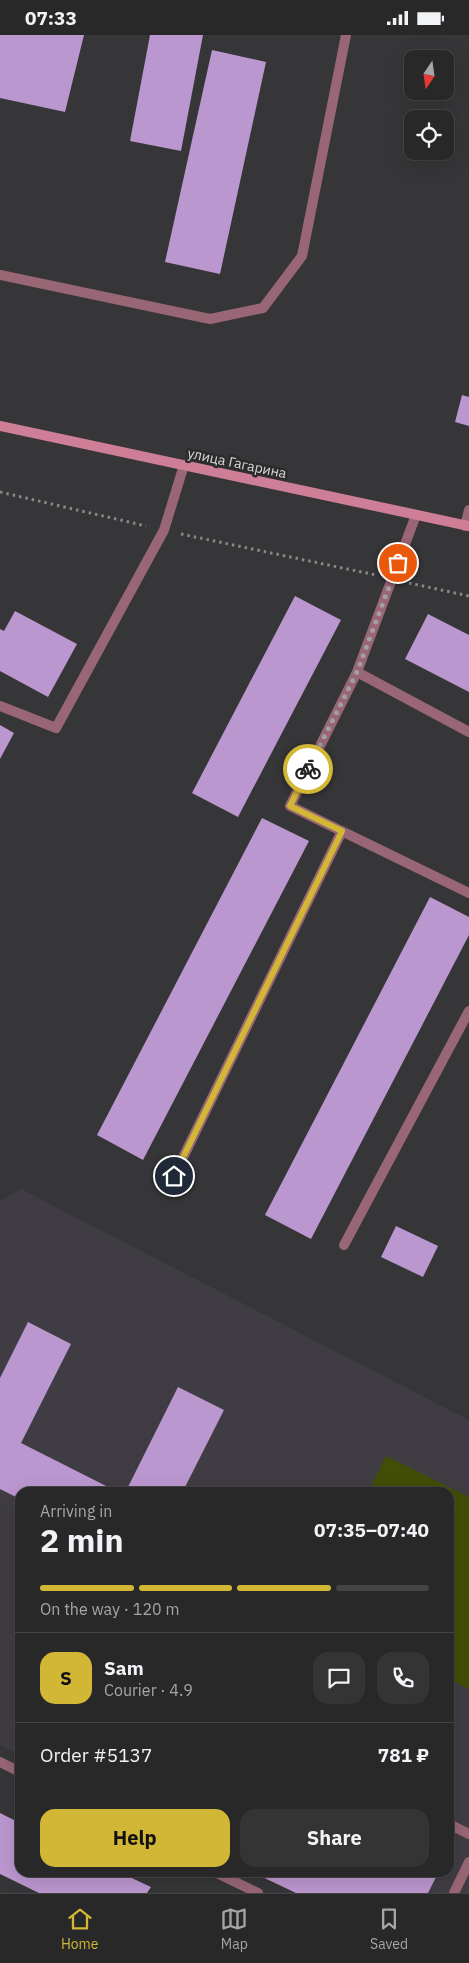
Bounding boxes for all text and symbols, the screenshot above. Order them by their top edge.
text: 07:33 [25,6,77,30]
north arrow [404,50,454,100]
map controls [404,50,454,160]
button: locate [404,110,454,160]
street label: улица Гагарина [186,444,289,482]
pin [377,542,419,584]
icon: bag [384,549,412,577]
courier [283,744,333,794]
icon: bike [294,755,322,783]
pin [153,1155,195,1197]
icon: home [160,1162,188,1190]
text: Arriving in [40,1501,112,1521]
text: 07:35–07:40 [314,1518,429,1542]
text: 2 min [40,1519,124,1561]
text: On the way · 120 m [40,1599,179,1619]
button: chat [313,1652,365,1704]
button: phone [377,1652,429,1704]
text: Sam [104,1656,144,1680]
text: S [60,1666,72,1690]
text: Courier · 4.9 [104,1680,193,1700]
text: Order #5137 [40,1743,152,1767]
text: 781 ₽ [378,1743,429,1767]
button: Help [40,1809,230,1867]
button: Share [240,1809,429,1867]
tab: Home [61,1905,99,1953]
tab: Map [220,1905,248,1953]
tab: Saved [370,1905,408,1953]

